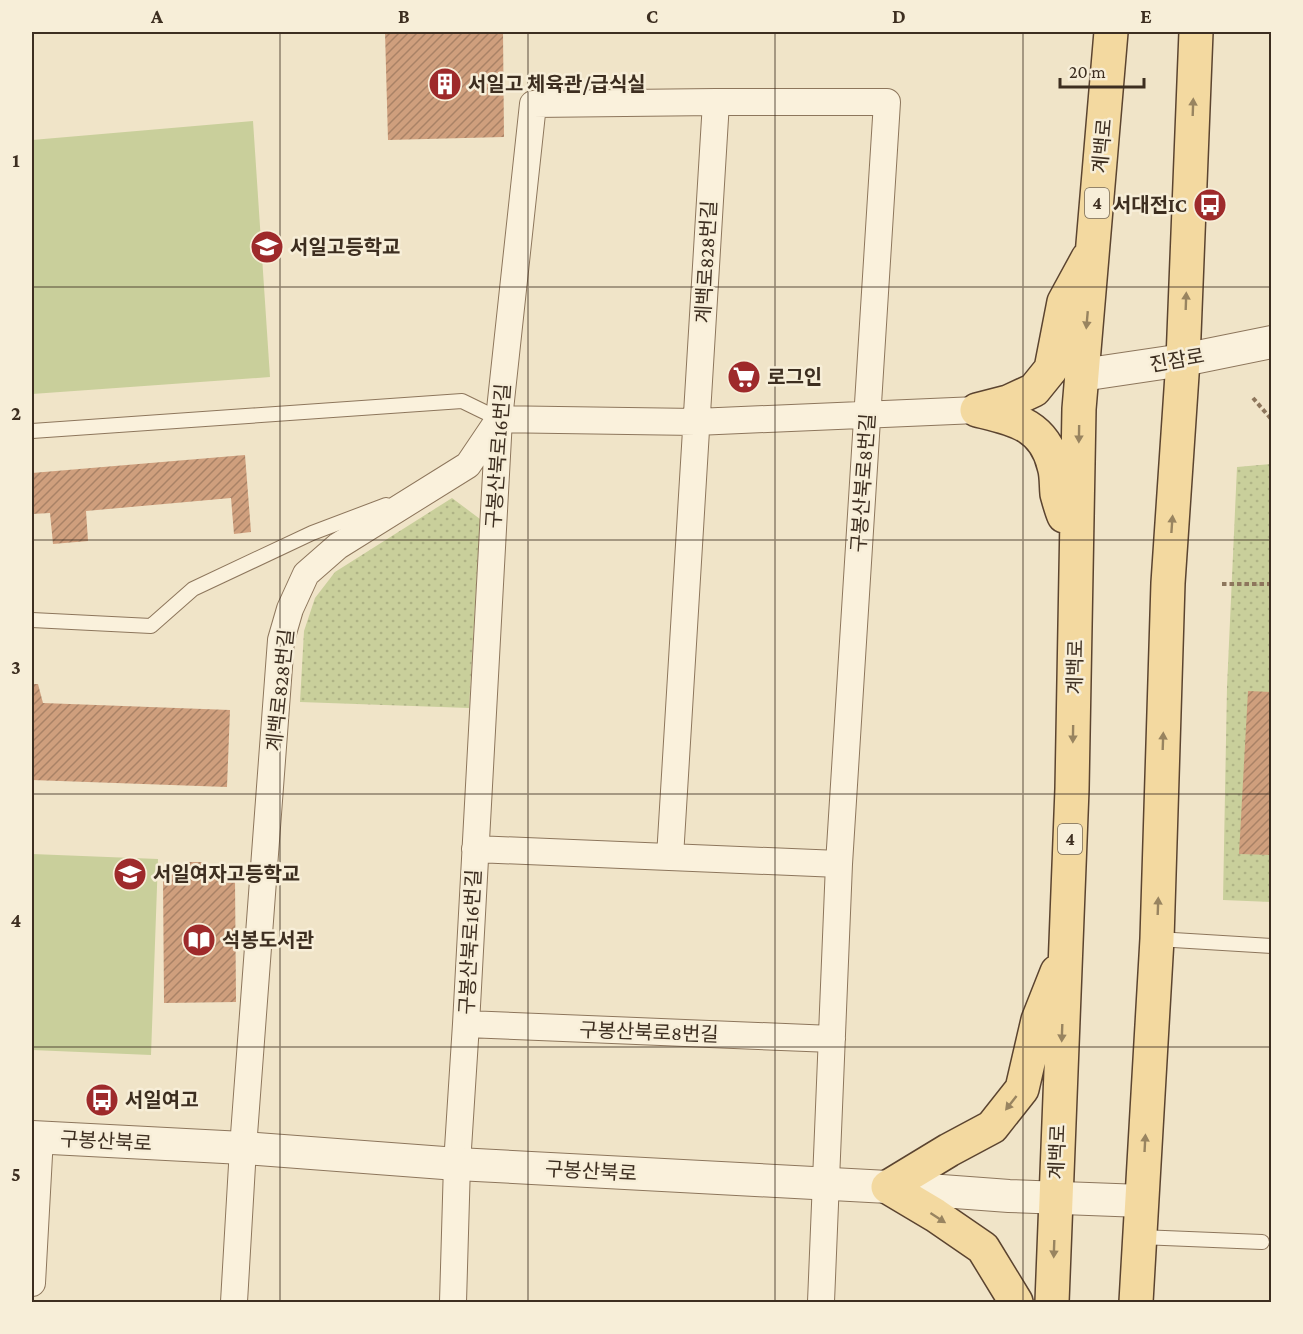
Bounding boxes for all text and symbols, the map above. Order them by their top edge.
text: A [150,5,164,27]
text: B [398,5,410,27]
text: C [646,5,658,27]
text: D [892,5,906,27]
text: E [1140,5,1152,27]
scale bar [1060,51,1144,89]
text: 20 m [1069,62,1106,82]
building icon: 서일고 체육관/급식실 [427,66,463,102]
place label: 서일고 체육관/급식실 [468,73,646,95]
one-way arrow [1189,97,1198,116]
street label: 계백로 [1089,118,1115,174]
text: 1 [12,149,20,171]
bus stop icon: 서대전IC [1192,187,1228,223]
road number: 4 [1085,188,1109,218]
place label: 서대전IC [1113,194,1187,216]
street label: 계백로828번길 [692,200,720,324]
school or university icon: 서일고등학교 [249,229,285,265]
place label: 서일고등학교 [290,236,400,258]
one-way arrow [1181,292,1190,311]
one-way arrow [1082,311,1092,330]
street label: 진잠로 [1148,344,1206,376]
supermarket icon: 로그인 [726,359,762,395]
place label: 로그인 [767,366,822,388]
street label: 구봉산북로16번길 [482,383,514,529]
text: 2 [11,402,21,424]
street label: 구봉산북로8번길 [847,413,879,553]
one-way arrow [1074,424,1084,443]
one-way arrow [1167,515,1177,534]
street label: 계백로828번길 [263,628,297,752]
street label: 계백로 [1064,639,1086,695]
text: 3 [11,656,21,678]
one-way arrow [1069,724,1078,743]
one-way arrow [1158,731,1167,750]
road number: 4 [1058,824,1082,854]
school or university icon: 서일여자고등학교 [112,856,148,892]
place label: 서일여자고등학교 [153,863,300,885]
street label: 구봉산북로16번길 [455,869,485,1015]
one-way arrow [1153,897,1162,916]
text: 4 [11,909,22,931]
library icon: 석봉도서관 [181,922,217,958]
place label: 석봉도서관 [222,929,315,951]
street label: 구봉산북로8번길 [579,1019,719,1045]
one-way arrow [1058,1024,1067,1043]
bus stop icon: 서일여고 [84,1082,120,1118]
place label: 서일여고 [125,1089,199,1111]
one-way arrow [1005,1095,1018,1111]
street label: 계백로 [1045,1124,1069,1180]
street label: 구봉산북로 [59,1128,153,1154]
one-way arrow [1140,1133,1150,1152]
street label: 구봉산북로 [544,1158,638,1184]
text: 5 [11,1163,21,1185]
one-way arrow [929,1212,946,1223]
one-way arrow [1049,1240,1058,1259]

